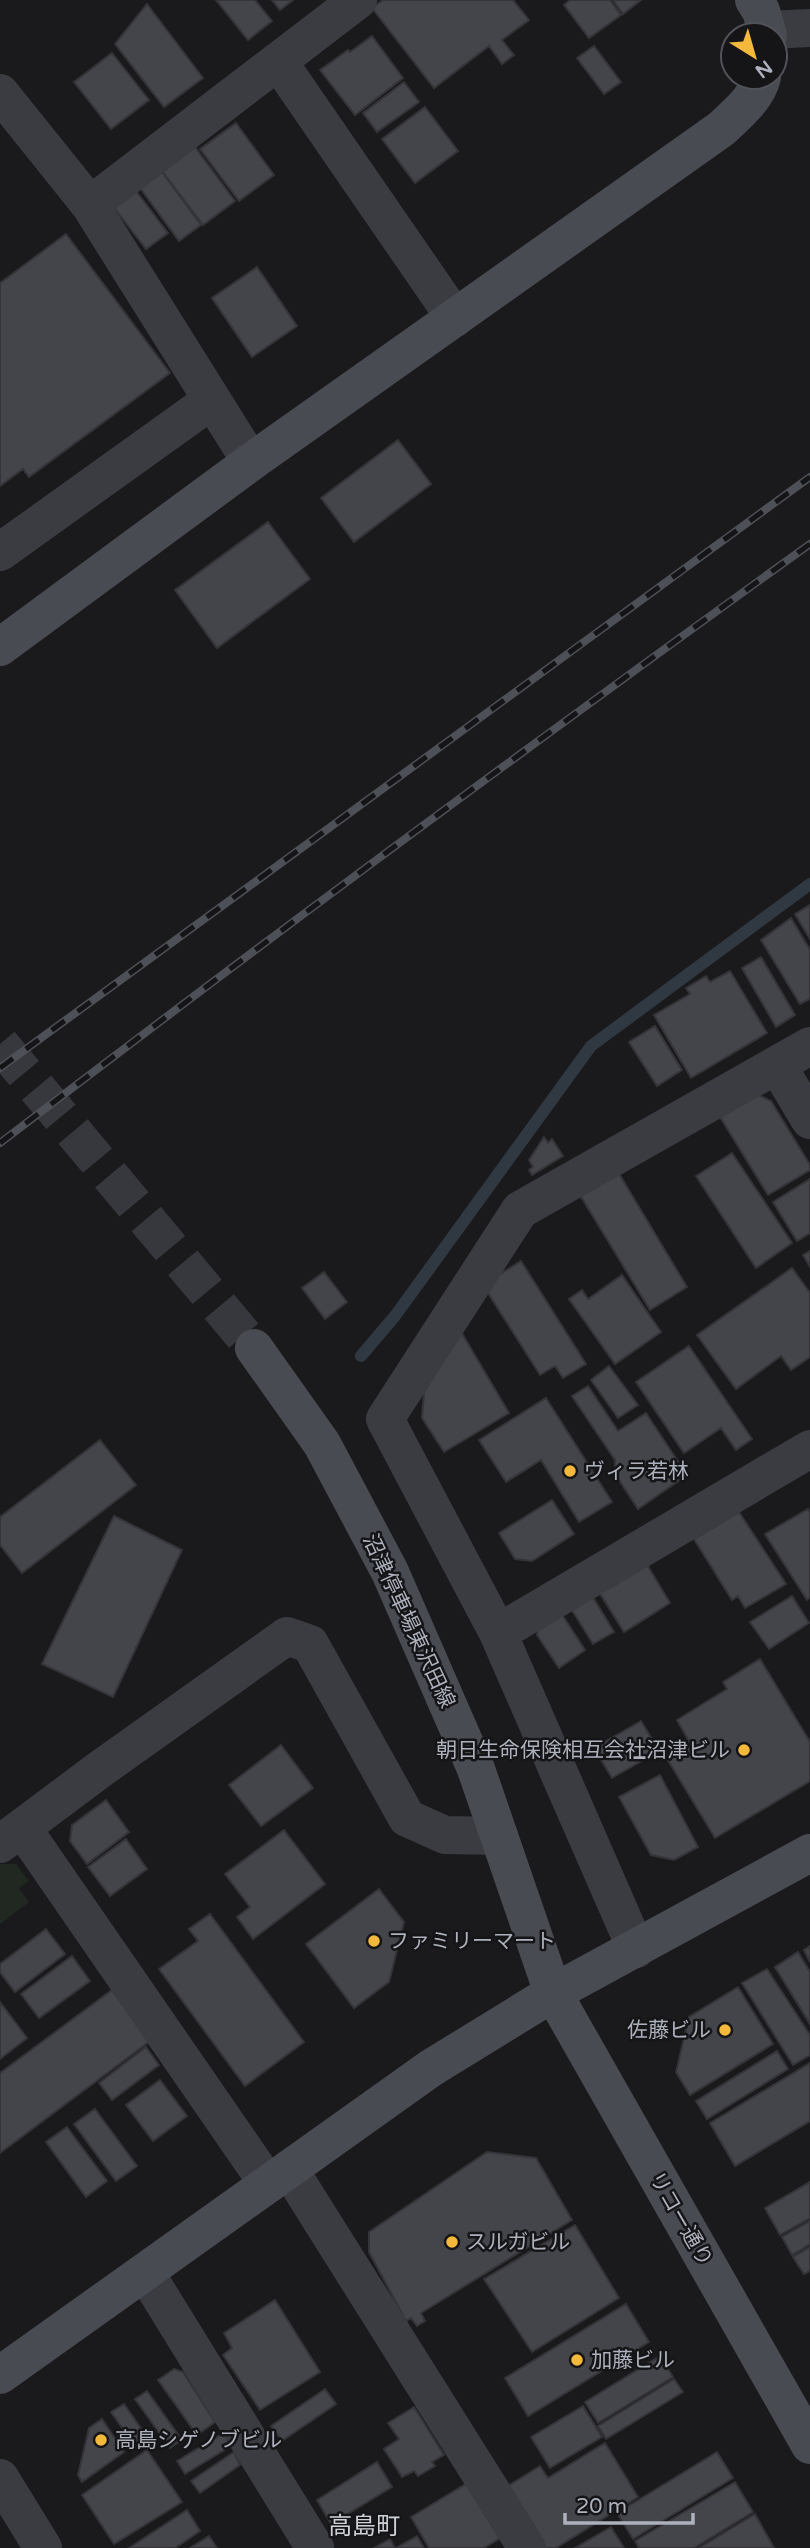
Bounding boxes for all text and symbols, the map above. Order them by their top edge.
north arrow [719,21,789,91]
text: N [751,55,776,82]
place label: ヴィラ若林 [584,1459,689,1484]
marker: ヴィラ若林 [562,1463,578,1479]
street label: 沼津停車場東沢田線 [357,1530,460,1712]
place label: 朝日生命保険相互会社沼津ビル [436,1738,730,1763]
marker: 朝日生命保険相互会社沼津ビル [736,1742,752,1758]
place label: ファミリーマート [388,1929,556,1954]
marker: ファミリーマート [366,1933,382,1949]
place label: 佐藤ビル [627,2018,711,2043]
marker: 佐藤ビル [717,2022,733,2038]
street label: リコー通り [643,2168,718,2271]
place label: スルガビル [466,2230,570,2255]
marker: スルガビル [444,2234,460,2250]
place label: 加藤ビル [591,2348,675,2373]
marker: 加藤ビル [569,2352,585,2368]
place label: 高島シゲノブビル [115,2428,282,2453]
marker: 高島シゲノブビル [93,2432,109,2448]
scale bar [565,2482,693,2526]
text: 20 m [576,2494,627,2519]
district label: 高島町 [328,2512,400,2541]

